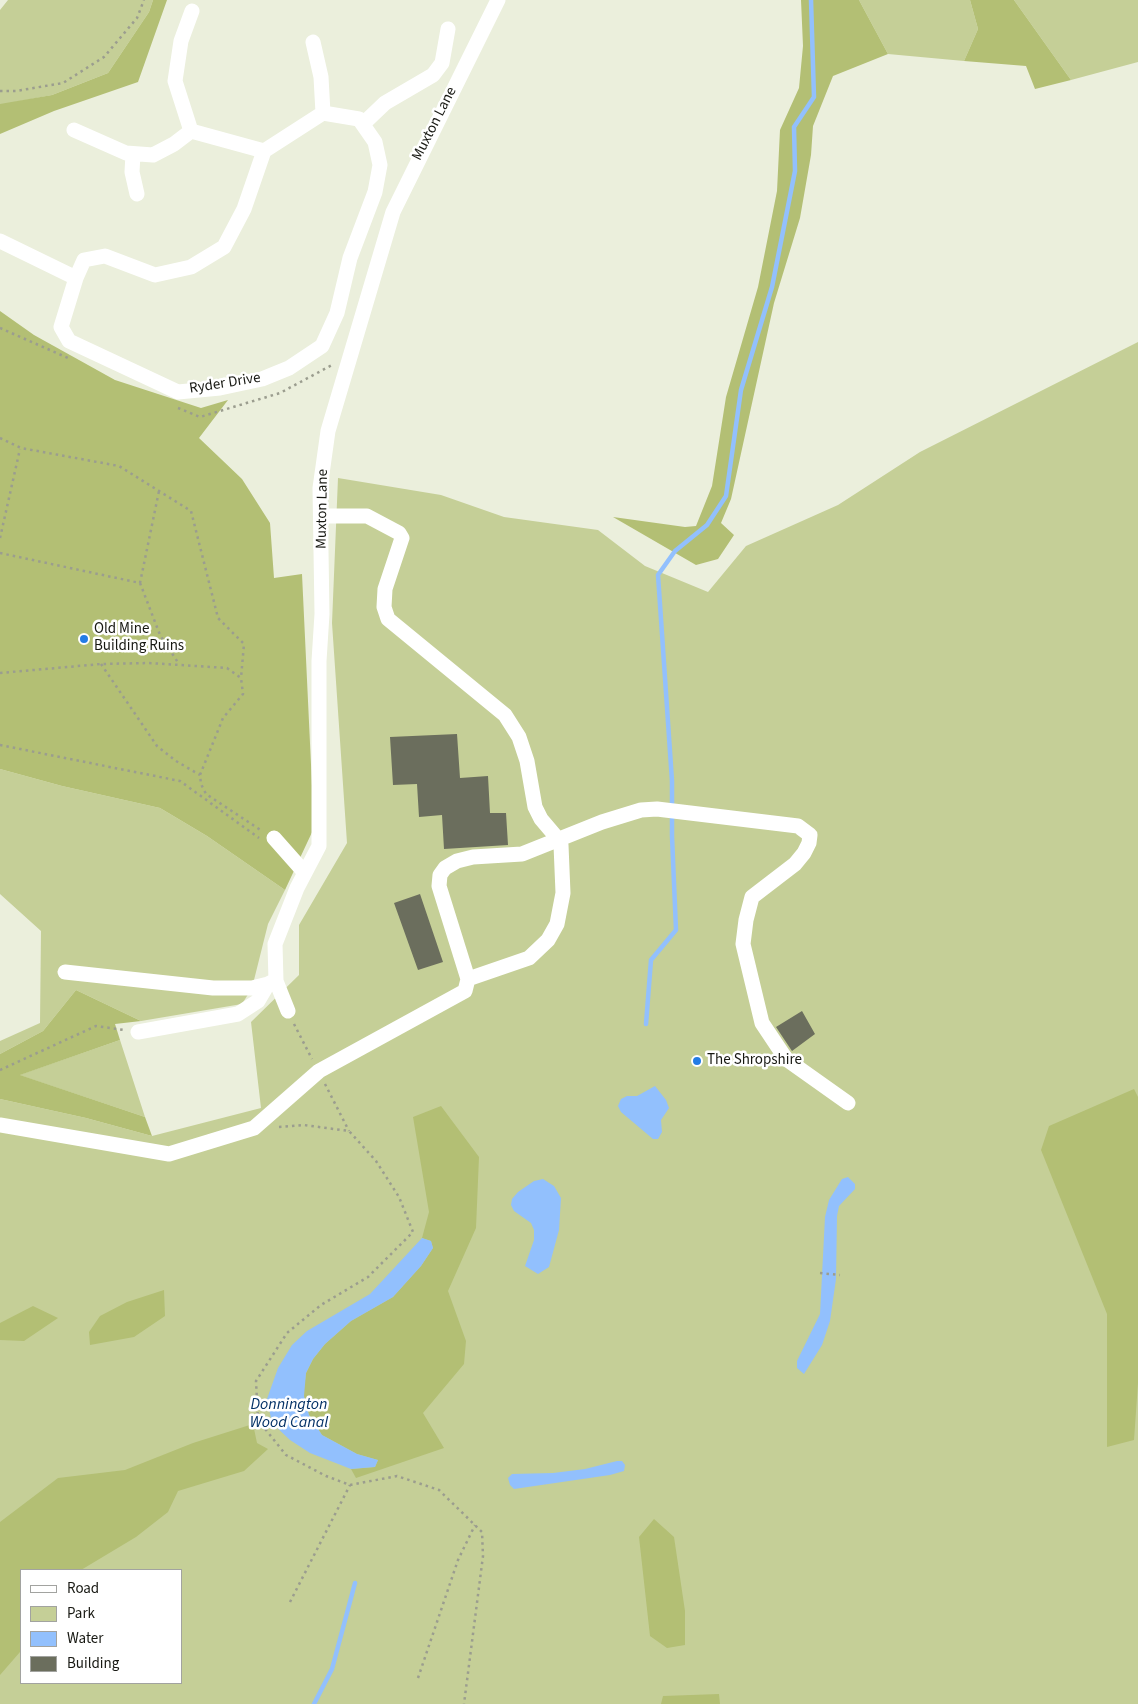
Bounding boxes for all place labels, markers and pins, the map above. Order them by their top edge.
place label: Old Mine Building Ruins [94,621,184,656]
marker: Old Mine Building Ruins [78,633,90,645]
place label: The Shropshire [707,1052,802,1070]
marker: The Shropshire [691,1055,703,1067]

